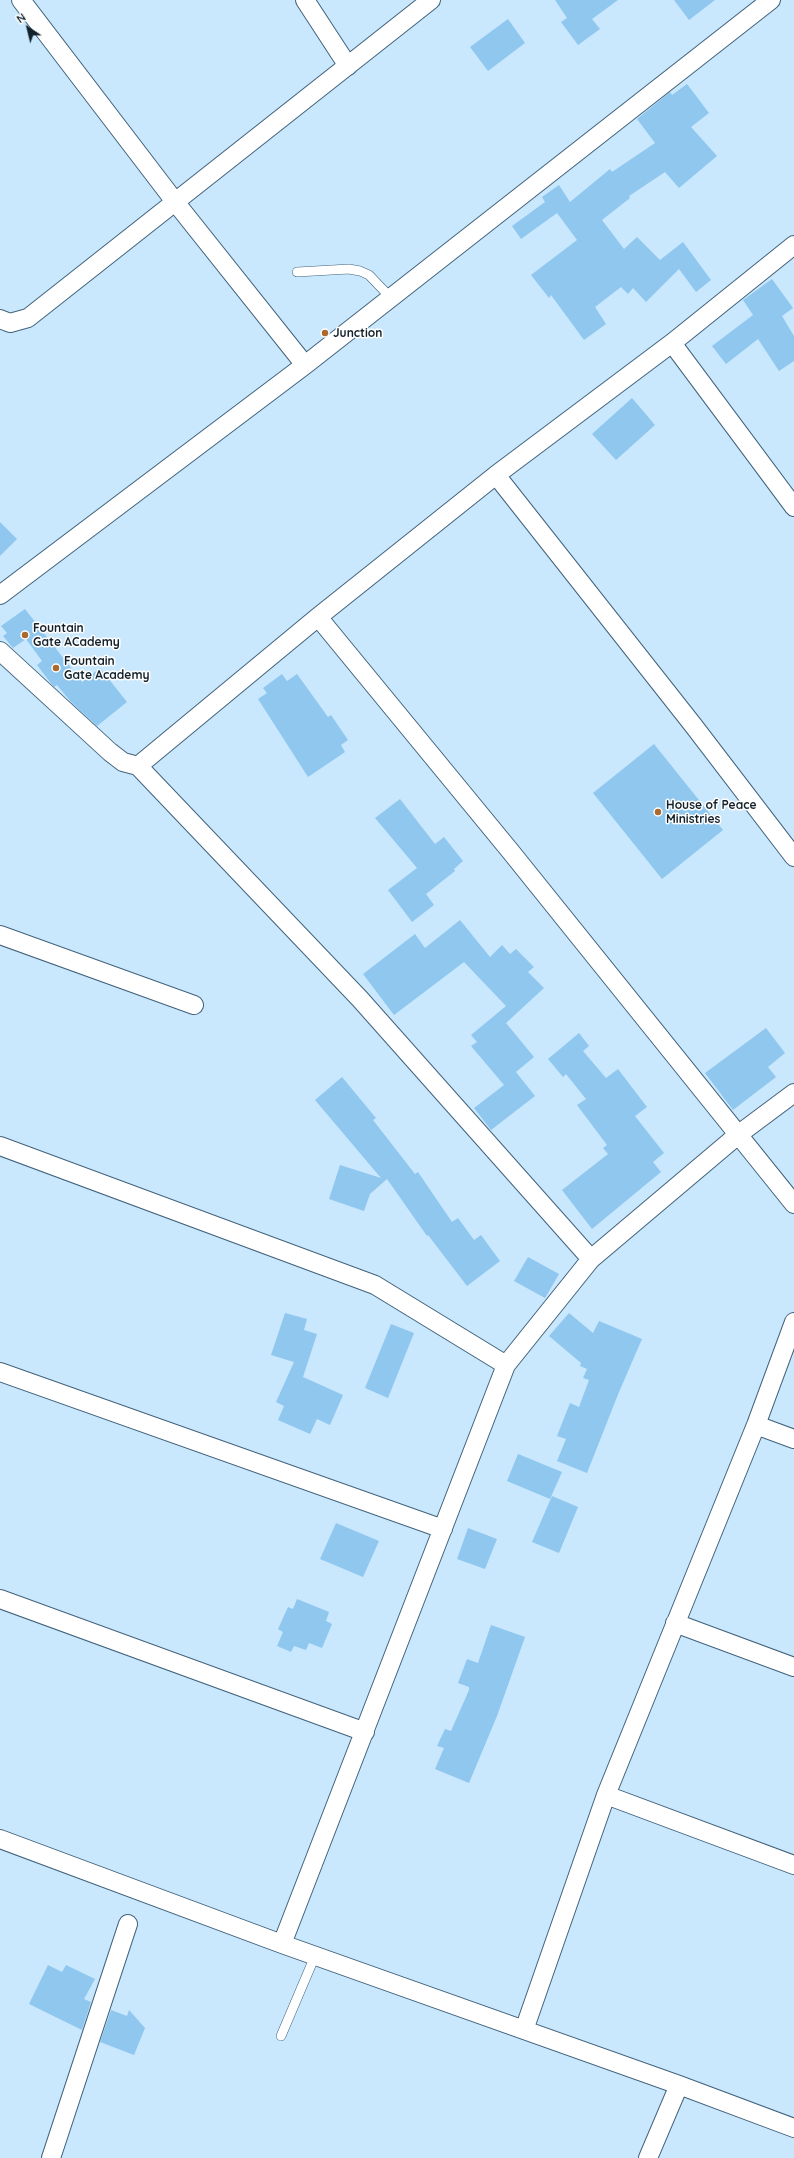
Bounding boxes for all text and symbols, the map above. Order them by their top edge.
north arrow [8,8,48,48]
text: N [14,10,28,26]
place label: Junction [333,326,382,340]
marker: Junction [320,328,330,338]
place label: Fountain Gate ACademy [33,621,120,649]
marker: Fountain Gate ACademy [20,630,30,640]
place label: Fountain Gate Academy [64,654,149,682]
marker: Fountain Gate Academy [51,663,61,673]
place label: House of Peace Ministries [666,798,757,826]
marker: House of Peace Ministries [653,807,663,817]

